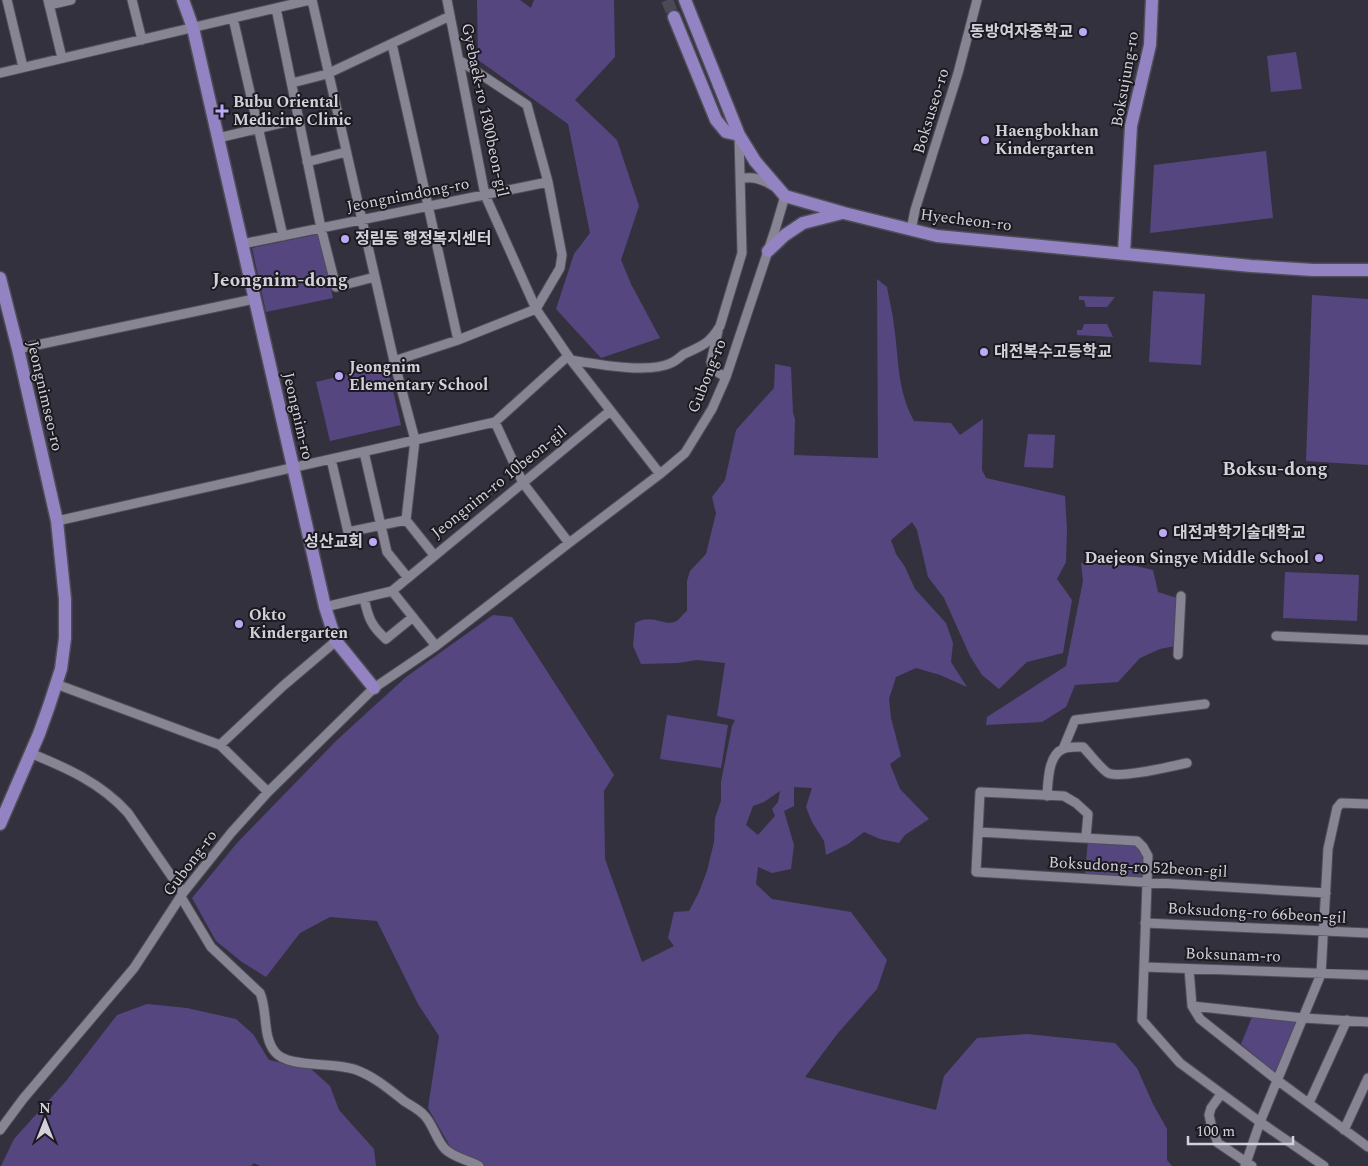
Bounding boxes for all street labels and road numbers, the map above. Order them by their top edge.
street label: Gyebaek-ro 1300beon-gil [455,21,515,199]
street label: Boksujung-ro [1105,29,1145,129]
street label: Boksuseo-ro [907,65,955,157]
street label: Jeongnimdong-ro [345,171,471,219]
street label: Hyecheon-ro [919,202,1013,238]
street label: Gubong-ro [681,335,733,417]
street label: Jeongnimseo-ro [21,338,69,454]
street label: Jeongnim-ro [276,370,320,462]
street label: Jeongnim-ro 10beon-gil [426,420,572,544]
street label: Gubong-ro [157,825,223,901]
street label: Boksudong-ro 52beon-gil [1048,850,1228,884]
street label: Boksudong-ro 66beon-gil [1167,896,1347,930]
street label: Boksunam-ro [1185,941,1281,969]

